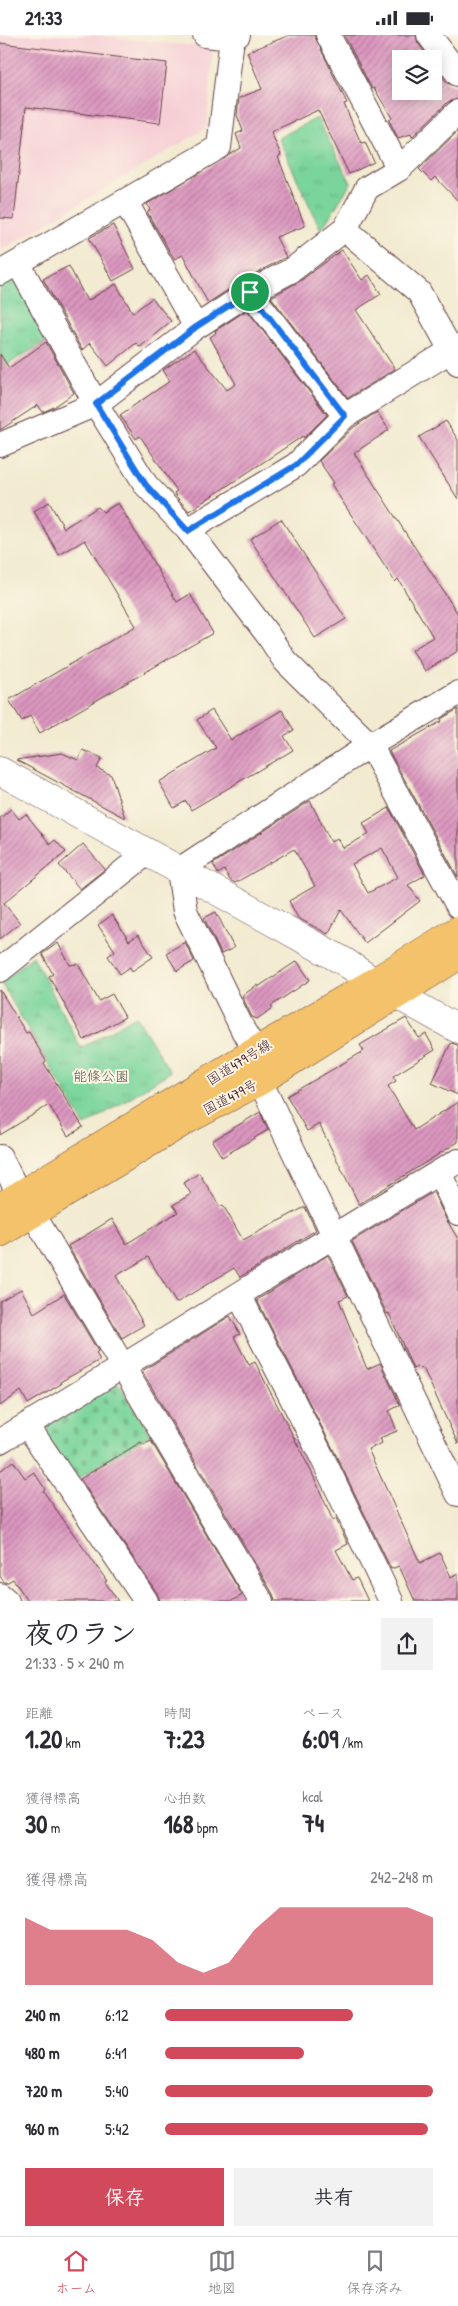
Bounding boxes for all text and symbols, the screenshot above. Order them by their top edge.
text: 21:33 [25,5,62,31]
map controls [392,50,442,100]
button: layers [392,50,442,100]
pin [229,271,271,313]
icon: arrive [236,278,264,306]
street label: 国道479号線 [203,1034,275,1089]
park label: 能條公園 [73,1066,129,1085]
street label: 国道479号 [199,1074,260,1119]
text: 夜のラン [25,1614,137,1652]
button: share [381,1618,433,1670]
text: 21:33 · 5 × 240 m [25,1652,124,1674]
text: 距離 [25,1703,53,1722]
text: 時間 [164,1703,192,1722]
text: ペース [302,1703,344,1722]
text: 1.20 [25,1722,62,1756]
text: 7:23 [164,1722,205,1756]
text: 6:09 [302,1722,338,1756]
text: km [62,1733,81,1752]
text: /km [338,1733,363,1752]
text: kcal [302,1787,323,1806]
text: 獲得標高 [25,1788,81,1807]
text: 心拍数 [164,1788,206,1807]
text: 74 [302,1806,324,1840]
text: 30 [25,1807,47,1841]
text: 168 [164,1807,194,1841]
text: m [47,1818,60,1837]
text: bpm [194,1818,218,1837]
text: 242–248 m [370,1866,433,1888]
text: 獲得標高 [25,1868,89,1890]
text: 240 m [25,2004,60,2026]
text: 6:12 [105,2004,128,2026]
text: 480 m [25,2042,60,2064]
text: 6:41 [105,2042,127,2064]
text: 720 m [25,2080,62,2102]
text: 5:40 [105,2080,129,2102]
text: 960 m [25,2118,59,2140]
text: 5:42 [105,2118,129,2140]
button: 保存 [25,2168,224,2226]
button: 共有 [234,2168,433,2226]
tab: ホーム [55,2247,97,2297]
tab: 地図 [208,2247,236,2297]
tab: 保存済み [347,2247,403,2297]

